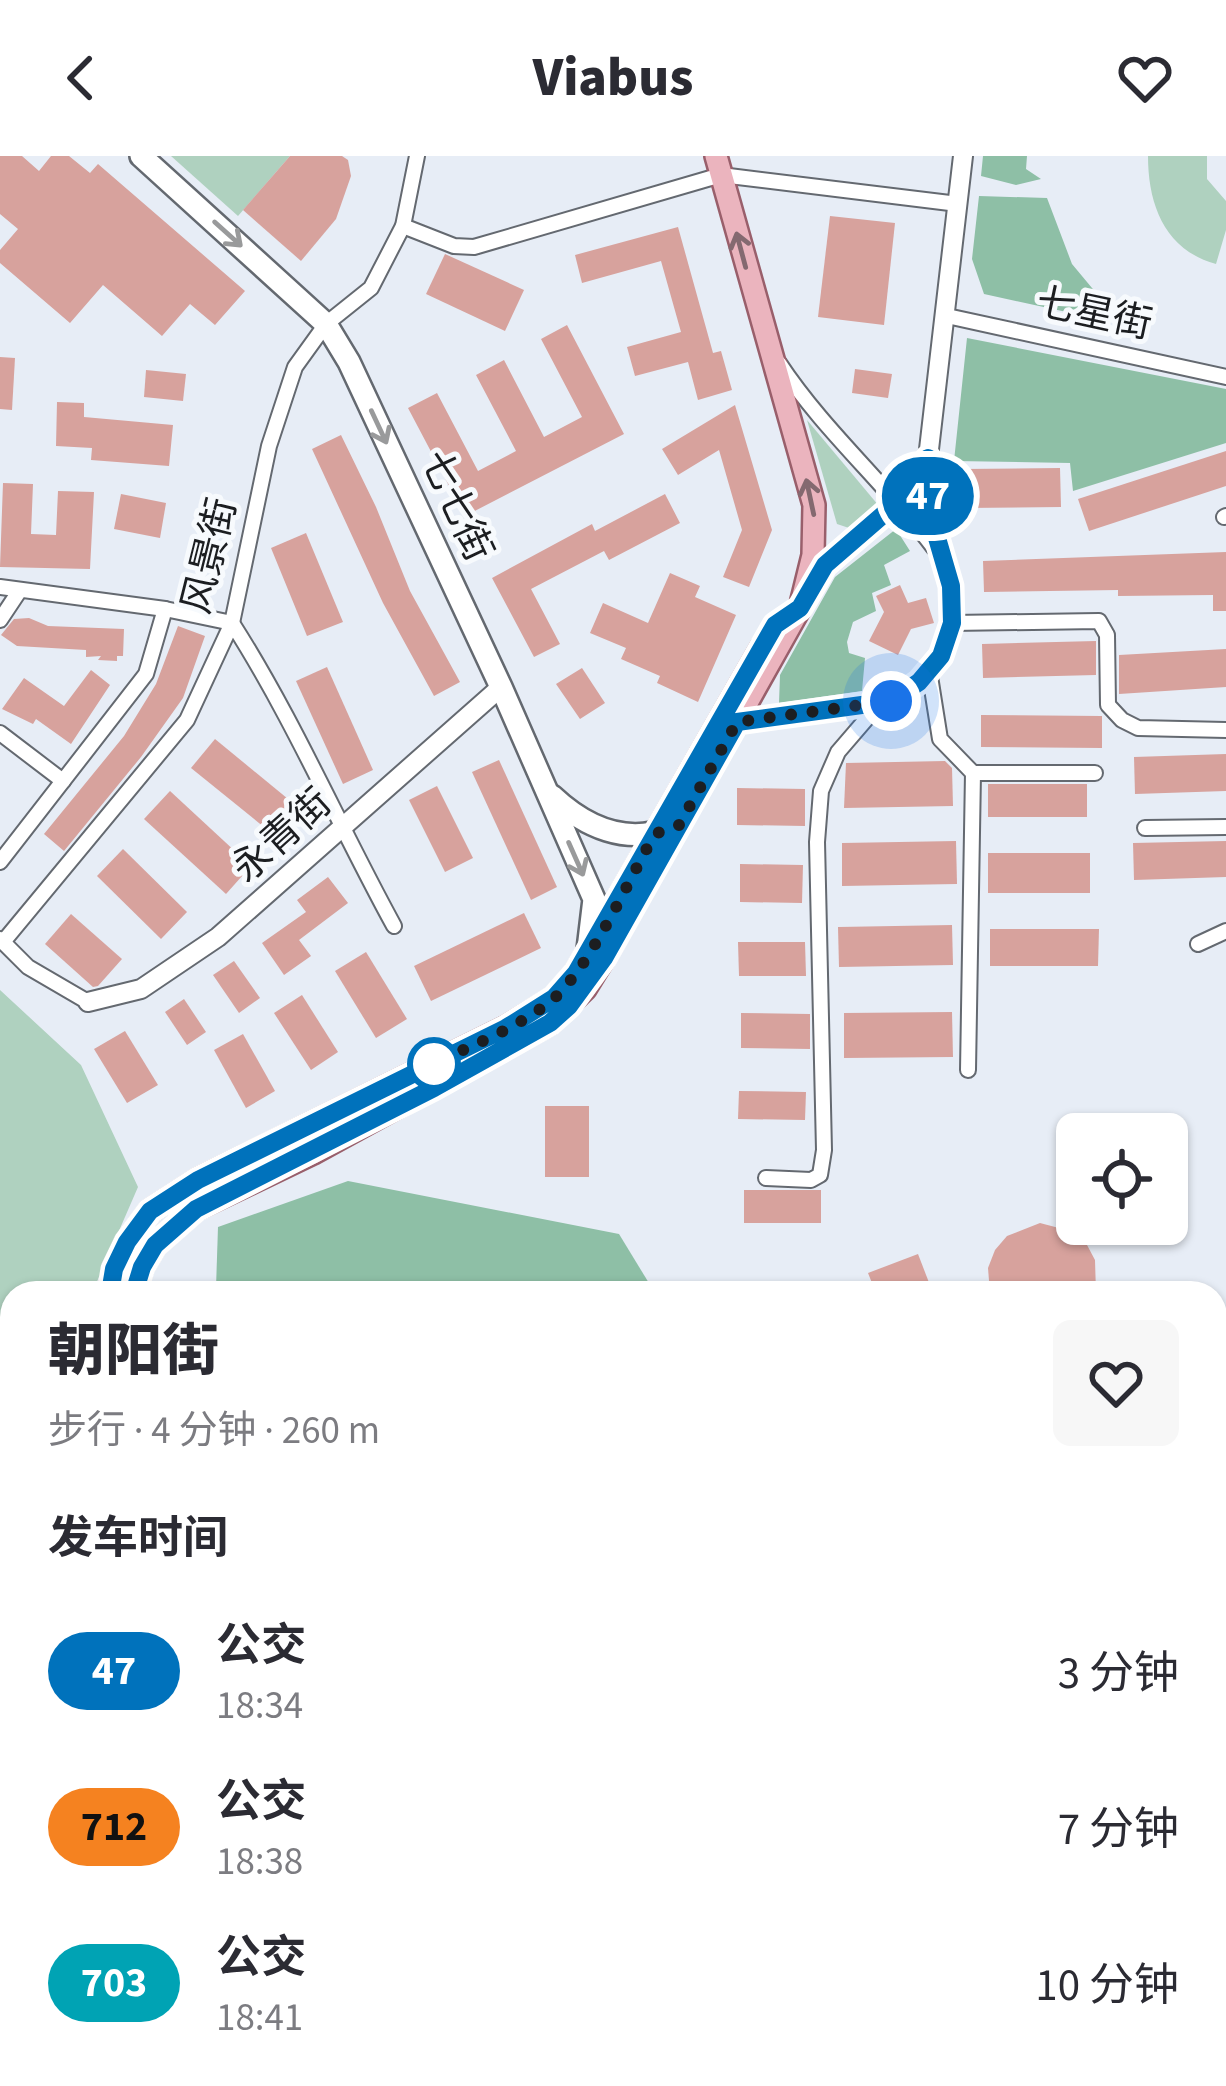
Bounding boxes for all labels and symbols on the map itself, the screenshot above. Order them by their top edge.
one-way arrow [212,220,242,247]
one-way arrow [729,231,751,269]
street label: 七星街 [1031,274,1157,354]
one-way arrow [370,408,392,444]
street label: 七七街 [406,441,506,571]
line badge: 47 [874,457,982,535]
one-way arrow [797,479,820,517]
street label: 风景街 [169,492,251,620]
your location [861,671,921,731]
street label: 永青街 [220,776,344,896]
one-way arrow [567,840,589,876]
unlabelled marker [409,1039,459,1089]

